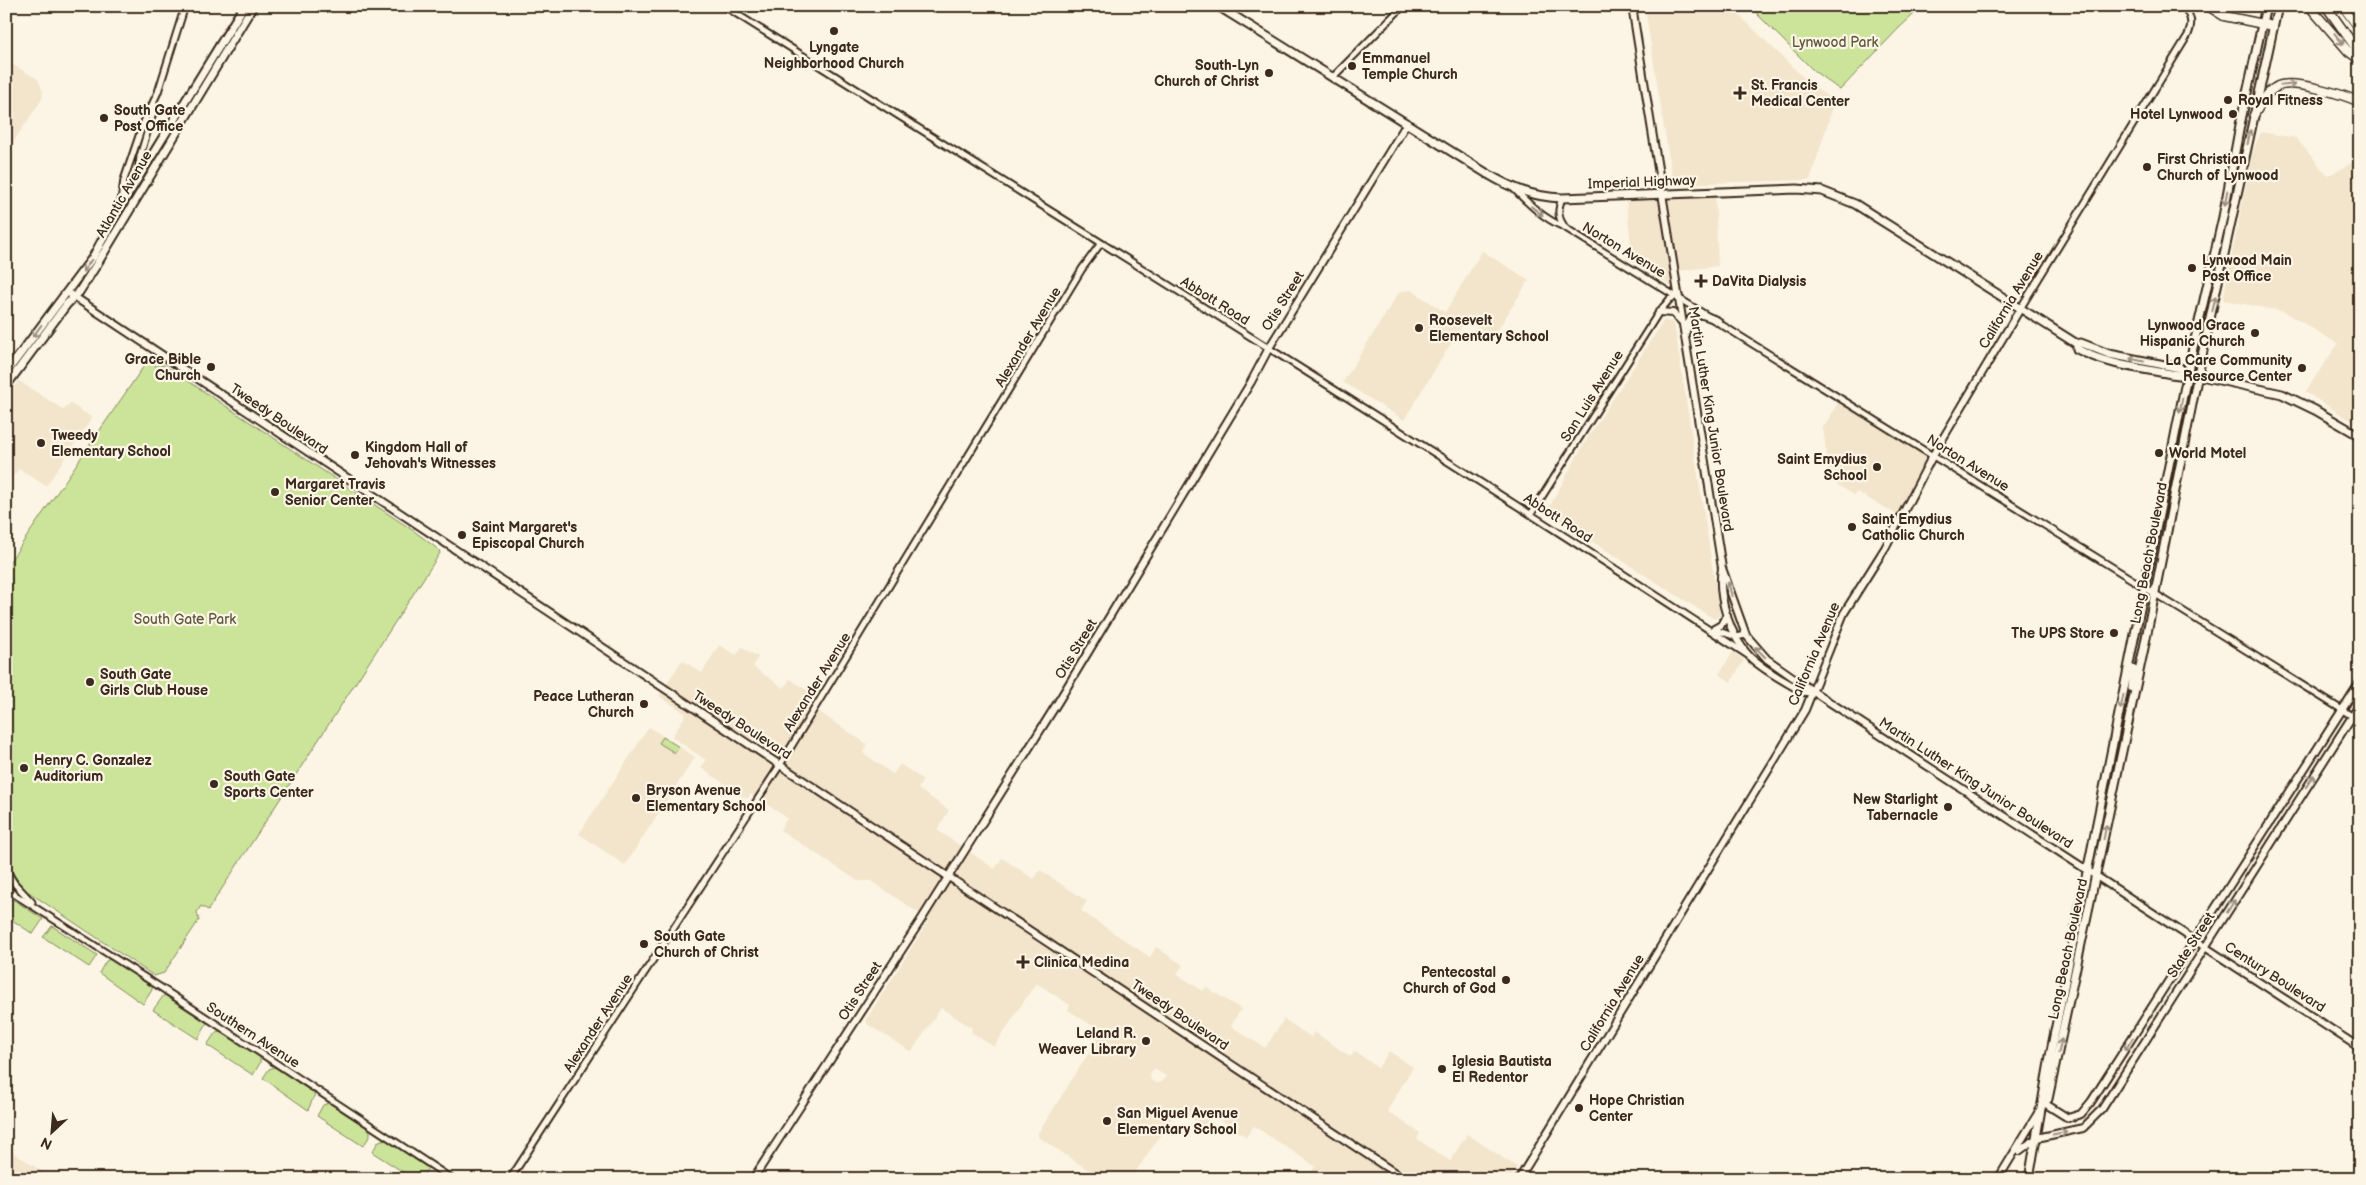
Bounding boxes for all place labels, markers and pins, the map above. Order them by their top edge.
marker: Lyngate Neighborhood Church [828,25,840,37]
place label: Lyngate Neighborhood Church [764,39,904,72]
place label: Emmanuel Temple Church [1362,50,1458,83]
place label: South-Lyn Church of Christ [1154,57,1259,90]
marker: Emmanuel Temple Church [1346,60,1358,72]
marker: South-Lyn Church of Christ [1263,67,1275,79]
place label: St. Francis Medical Center [1751,77,1850,110]
marker: St. Francis Medical Center [1733,86,1747,100]
place label: Royal Fitness [2238,92,2323,109]
marker: Royal Fitness [2222,94,2234,106]
place label: South Gate Post Office [114,102,185,135]
place label: Hotel Lynwood [2130,106,2223,123]
marker: Hotel Lynwood [2227,108,2239,120]
marker: South Gate Post Office [98,112,110,124]
place label: First Christian Church of Lynwood [2157,151,2278,184]
marker: First Christian Church of Lynwood [2141,161,2153,173]
place label: Lynwood Main Post Office [2202,252,2292,285]
marker: Lynwood Main Post Office [2186,262,2198,274]
place label: DaVita Dialysis [1712,273,1806,290]
marker: DaVita Dialysis [1694,274,1708,288]
place label: Roosevelt Elementary School [1429,312,1549,345]
place label: Lynwood Grace Hispanic Church [2140,317,2245,350]
marker: Roosevelt Elementary School [1413,322,1425,334]
marker: Lynwood Grace Hispanic Church [2249,327,2261,339]
place label: Grace Bible Church [125,351,201,384]
place label: La Care Community Resource Center [2165,352,2293,385]
marker: Grace Bible Church [205,361,217,373]
marker: La Care Community Resource Center [2296,362,2308,374]
place label: Tweedy Elementary School [51,427,171,460]
marker: Tweedy Elementary School [35,437,47,449]
place label: Kingdom Hall of Jehovah's Witnesses [365,439,496,472]
place label: World Motel [2169,445,2246,462]
marker: World Motel [2153,447,2165,459]
marker: Kingdom Hall of Jehovah's Witnesses [349,449,361,461]
place label: Saint Emydius School [1777,451,1867,484]
marker: Saint Emydius School [1871,461,1883,473]
place label: Margaret Travis Senior Center [285,476,385,509]
marker: Margaret Travis Senior Center [269,486,281,498]
place label: Saint Emydius Catholic Church [1862,511,1965,544]
place label: Saint Margaret's Episcopal Church [472,519,584,552]
marker: Saint Emydius Catholic Church [1846,521,1858,533]
marker: Saint Margaret's Episcopal Church [456,529,468,541]
place label: The UPS Store [2011,625,2104,642]
marker: The UPS Store [2108,627,2120,639]
place label: South Gate Girls Club House [100,666,208,699]
marker: South Gate Girls Club House [84,676,96,688]
place label: Peace Lutheran Church [533,688,634,721]
marker: Peace Lutheran Church [638,698,650,710]
place label: Henry C. Gonzalez Auditorium [33,752,152,785]
marker: Henry C. Gonzalez Auditorium [18,762,30,774]
place label: South Gate Sports Center [224,768,314,801]
marker: South Gate Sports Center [208,778,220,790]
place label: Bryson Avenue Elementary School [646,782,766,815]
place label: New Starlight Tabernacle [1853,791,1938,824]
marker: Bryson Avenue Elementary School [630,792,642,804]
marker: New Starlight Tabernacle [1942,801,1954,813]
place label: South Gate Church of Christ [654,928,759,961]
marker: South Gate Church of Christ [638,938,650,950]
place label: Clinica Medina [1034,954,1129,971]
marker: Clinica Medina [1016,955,1030,969]
place label: Pentecostal Church of God [1403,964,1496,997]
marker: Pentecostal Church of God [1500,974,1512,986]
place label: Leland R. Weaver Library [1039,1025,1137,1058]
marker: Leland R. Weaver Library [1140,1035,1152,1047]
place label: Iglesia Bautista El Redentor [1452,1053,1552,1086]
marker: Iglesia Bautista El Redentor [1436,1063,1448,1075]
place label: Hope Christian Center [1589,1092,1685,1125]
marker: Hope Christian Center [1573,1102,1585,1114]
place label: San Miguel Avenue Elementary School [1117,1105,1238,1138]
marker: San Miguel Avenue Elementary School [1101,1115,1113,1127]

